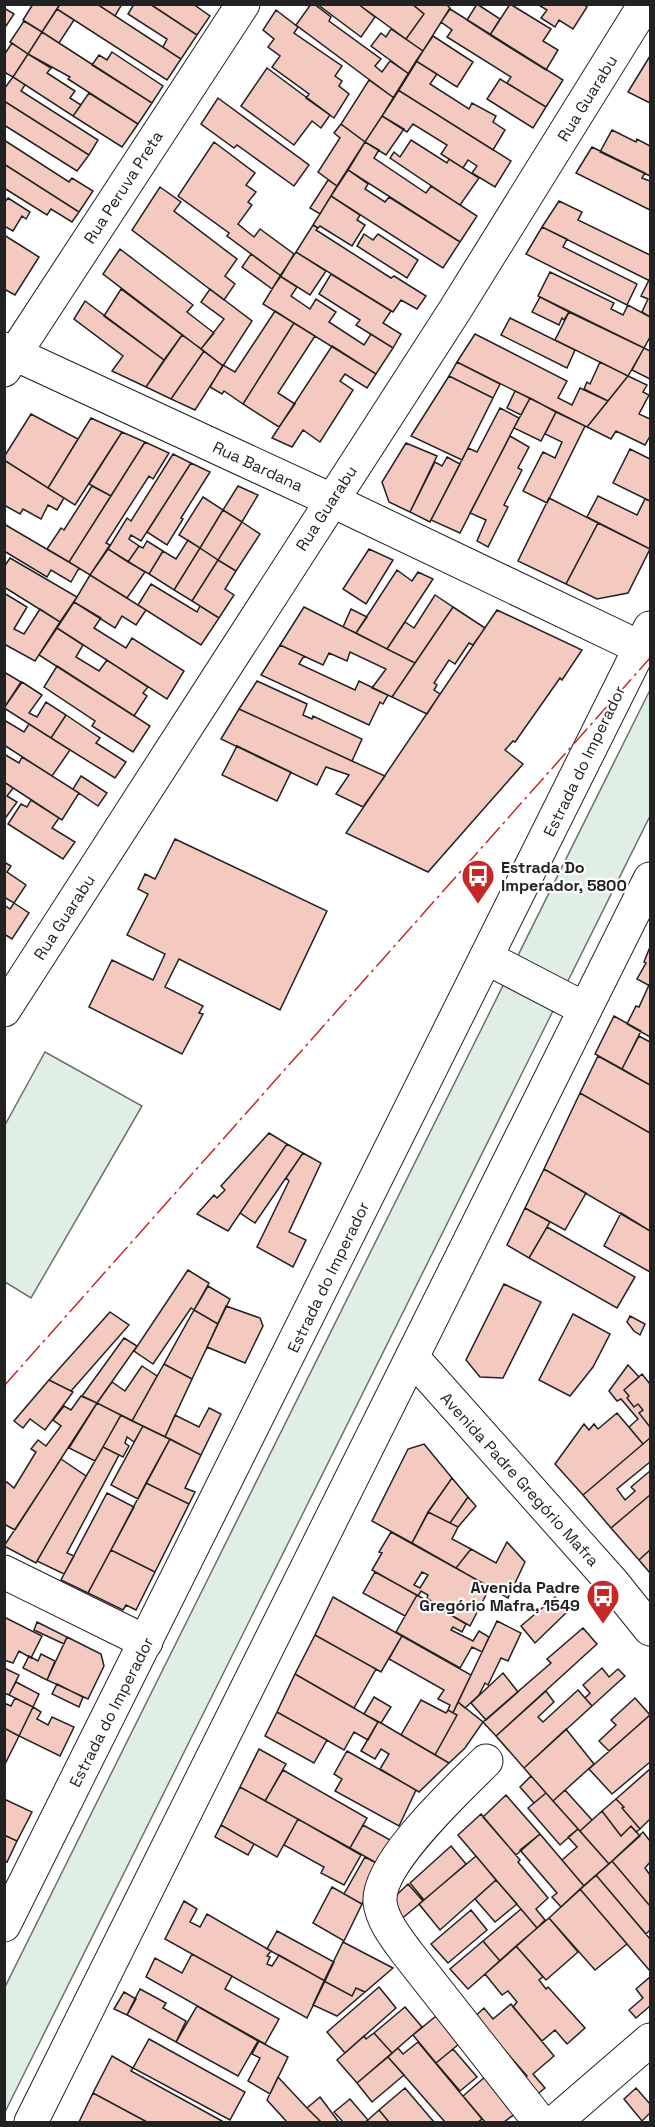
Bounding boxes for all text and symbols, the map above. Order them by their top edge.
street label: Rua Guarabu [553,51,622,145]
street label: Rua Peruva Preta [79,127,168,248]
street label: Rua Bardana [209,436,306,497]
street label: Rua Guarabu [291,462,362,555]
street label: Estrada do Imperador [539,682,630,840]
place label: Estrada Do Imperador, 5800 [501,857,627,896]
bus stop icon: Estrada Do Imperador, 5800 [460,858,496,905]
street label: Rua Guarabu [29,871,100,964]
street label: Estrada do Imperador [283,1198,374,1356]
street label: Avenida Padre Gregório Mafra [436,1388,604,1571]
place label: Avenida Padre Gregório Mafra, 1549 [419,1577,580,1616]
bus stop icon: Avenida Padre Gregório Mafra, 1549 [585,1578,621,1625]
street label: Estrada do Imperador [64,1634,158,1791]

